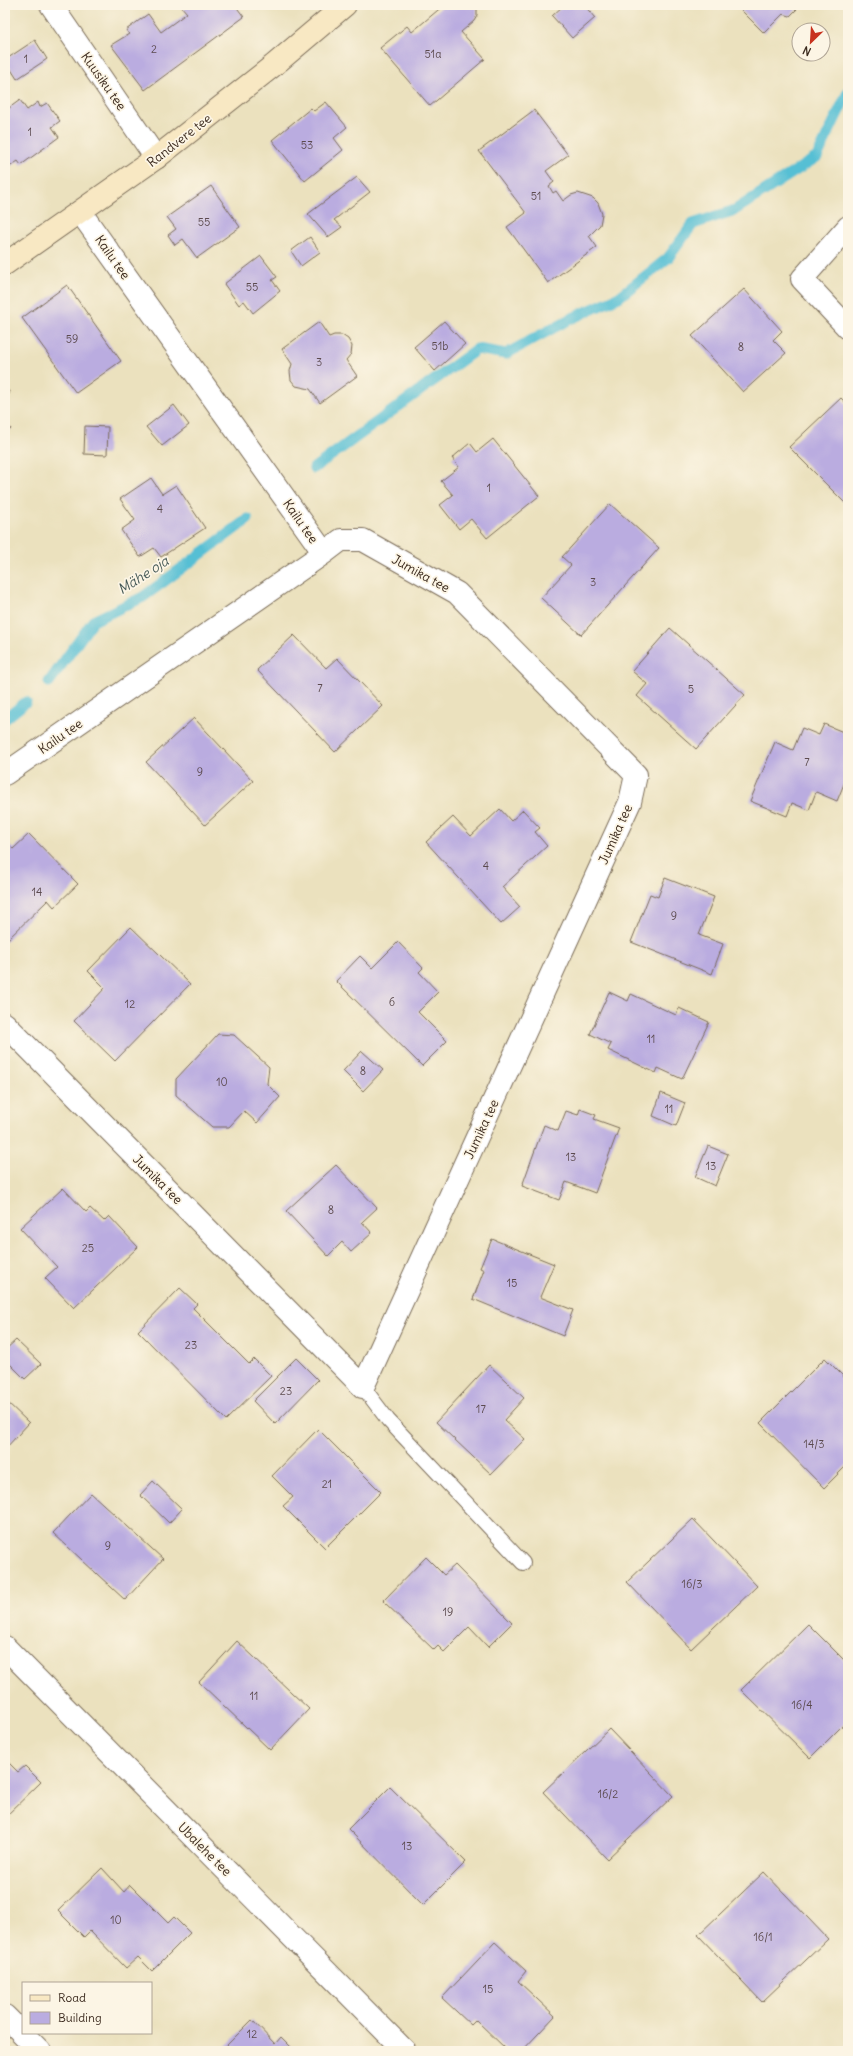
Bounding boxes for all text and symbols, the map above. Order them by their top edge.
north arrow [791,22,831,62]
house number: 2 [151,42,157,56]
text: N [800,43,813,59]
house number: 51a [425,47,441,61]
street label: Kuusiku tee [77,49,130,114]
house number: 1 [24,52,28,66]
street label: Randvere tee [144,110,215,171]
house number: 1 [28,125,32,139]
house number: 53 [301,138,313,152]
house number: 51 [531,189,541,203]
house number: 55 [198,215,210,229]
street label: Kailu tee [91,232,134,283]
house number: 55 [246,280,258,294]
house number: 59 [66,332,78,346]
house number: 51b [432,339,448,353]
house number: 8 [738,340,744,354]
house number: 3 [316,355,322,369]
house number: 1 [487,481,491,495]
street label: Kailu tee [279,496,322,547]
house number: 4 [157,502,163,516]
water label: Mähe oja [114,551,173,598]
street label: Jumika tee [389,551,453,596]
house number: 3 [590,575,596,589]
house number: 7 [317,681,323,695]
house number: 5 [688,682,694,696]
street label: Kailu tee [35,715,86,758]
house number: 7 [804,755,810,769]
house number: 9 [197,765,203,779]
street label: Jumika tee [595,802,636,867]
house number: 4 [483,859,489,873]
house number: 14 [32,885,42,899]
house number: 9 [671,909,677,923]
house number: 6 [389,995,395,1009]
house number: 12 [125,997,135,1011]
house number: 11 [647,1032,655,1046]
house number: 8 [360,1064,366,1078]
house number: 10 [216,1075,228,1089]
street label: Jumika tee [460,1097,503,1162]
house number: 11 [665,1102,673,1116]
house number: 13 [566,1150,576,1164]
street label: Jumika tee [129,1151,186,1208]
house number: 13 [706,1159,716,1173]
house number: 8 [328,1203,334,1217]
house number: 25 [82,1241,94,1255]
house number: 15 [507,1276,517,1290]
house number: 23 [185,1338,197,1352]
house number: 23 [280,1384,292,1398]
house number: 17 [476,1402,486,1416]
house number: 14/3 [804,1437,824,1451]
house number: 21 [322,1477,332,1491]
house number: 9 [105,1539,111,1553]
house number: 16/3 [682,1577,702,1591]
house number: 19 [443,1605,453,1619]
house number: 11 [250,1689,258,1703]
house number: 16/4 [791,1698,813,1712]
house number: 16/2 [598,1787,618,1801]
street label: Ubalehe tee [174,1819,235,1880]
house number: 13 [402,1839,412,1853]
house number: 10 [110,1913,122,1927]
house number: 16/1 [753,1930,773,1944]
legend [22,1982,152,2034]
house number: 15 [483,1982,493,1996]
text: Road [58,1990,86,2005]
text: Building [58,2010,102,2025]
house number: 12 [247,2027,257,2041]

